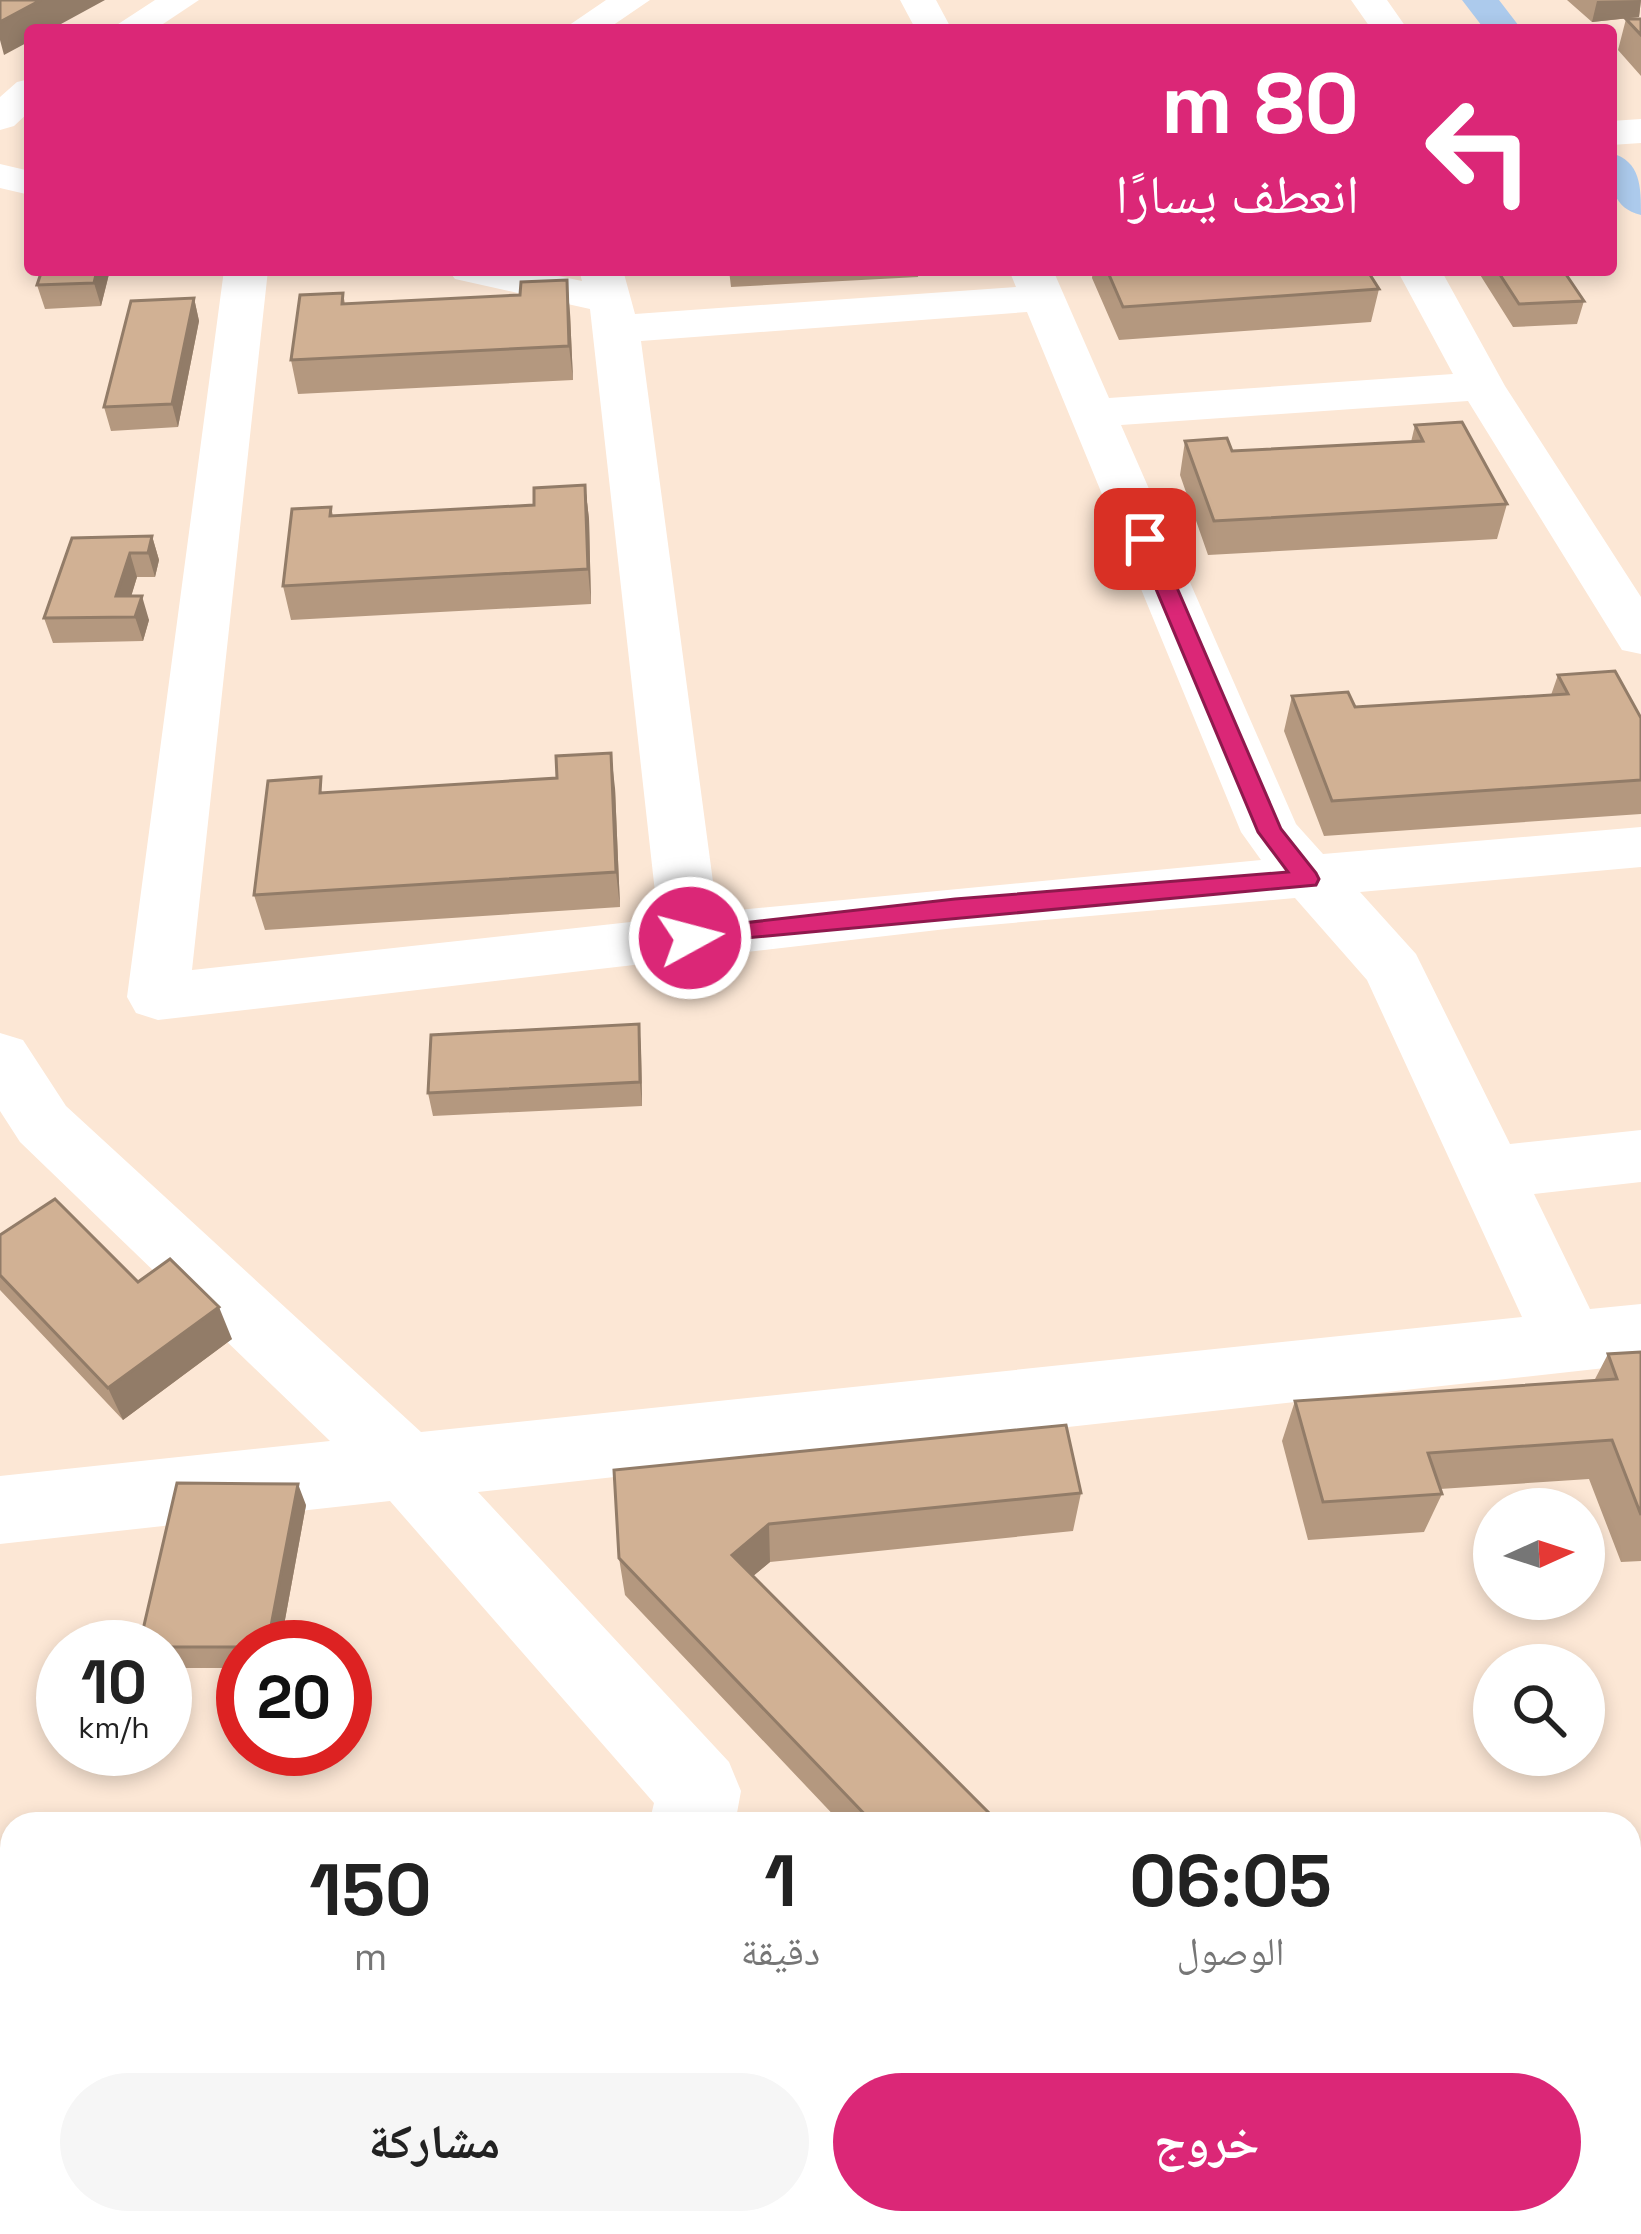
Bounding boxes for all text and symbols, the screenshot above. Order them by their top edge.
text: 80 m [1161,50,1359,158]
icon: left [1401,72,1557,228]
text: انعطف يسارًا [1115,160,1359,229]
pin [1094,488,1196,590]
icon: arrive [1112,506,1178,572]
position arrow [627,875,753,1001]
north arrow [1473,1488,1605,1620]
map controls [1473,1488,1605,1776]
speed limit sign: 20 [216,1620,372,1776]
text: 10 [81,1644,147,1721]
button: search [1473,1644,1605,1776]
text: km/h [78,1708,150,1747]
text: 1 [764,1835,797,1927]
text: 06:05 [1129,1835,1332,1927]
text: 150 [309,1844,432,1936]
text: دقيقة [741,1927,820,1976]
text: الوصول [1177,1927,1285,1976]
text: m [354,1932,387,1981]
button: مشاركة [60,2073,809,2211]
button: خروج [833,2073,1581,2211]

